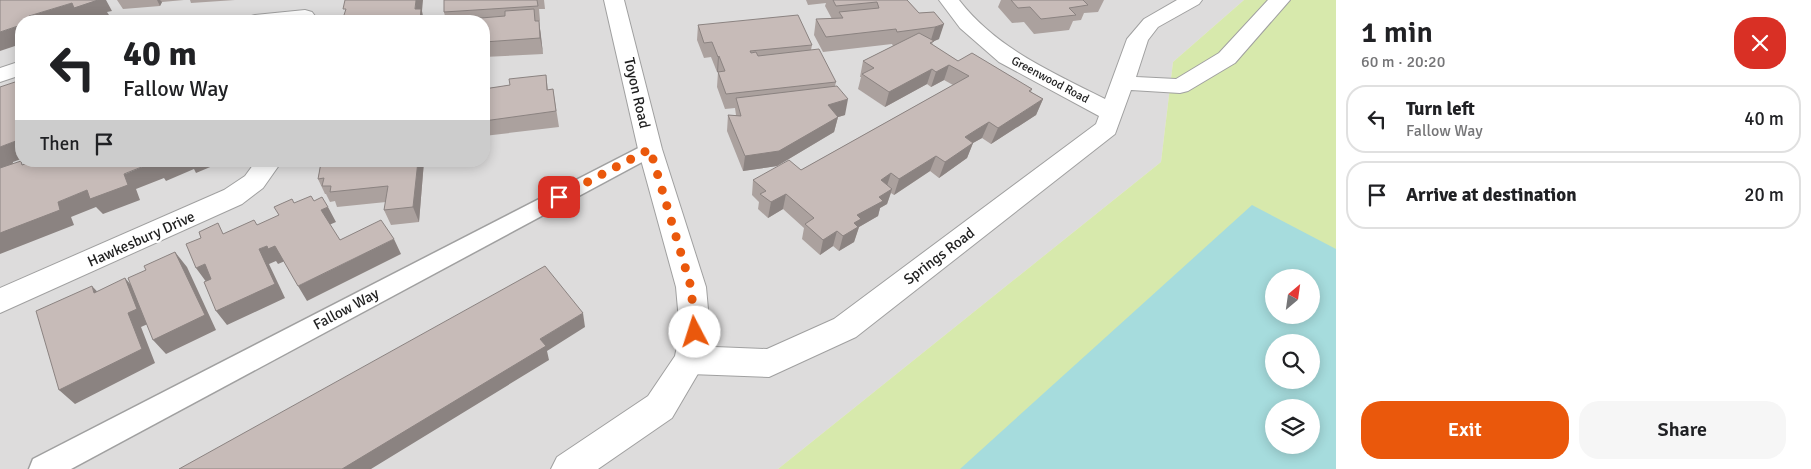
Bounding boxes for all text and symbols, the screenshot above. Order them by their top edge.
text: 1 min [1361,14,1433,51]
button: close [1734,17,1786,69]
text: 40 m [123,32,197,75]
icon: left [40,35,105,100]
text: 60 m · 20:20 [1361,52,1445,72]
street label: Greenwood Road [1009,53,1091,107]
street label: Toyon Road [620,56,654,130]
text: Fallow Way [123,75,228,102]
text: Turn left [1406,97,1475,121]
icon: left [1363,105,1391,133]
text: 40 m [1744,107,1784,131]
text: Fallow Way [1406,121,1483,141]
icon: arrive [90,130,118,158]
text: Then [40,132,80,156]
pin [538,176,580,218]
icon: arrive [1363,181,1391,209]
icon: arrive [545,183,573,211]
text: Arrive at destination [1406,183,1577,207]
text: 20 m [1744,183,1784,207]
street label: Hawkesbury Drive [85,207,197,271]
street label: Springs Road [900,223,978,289]
north arrow [1265,269,1320,324]
map controls [1265,269,1320,454]
street label: Fallow Way [310,284,382,334]
position arrow [668,305,720,357]
button: search [1265,334,1320,389]
button: layers [1265,399,1320,454]
button: Exit [1361,401,1569,459]
button: Share [1579,401,1786,459]

